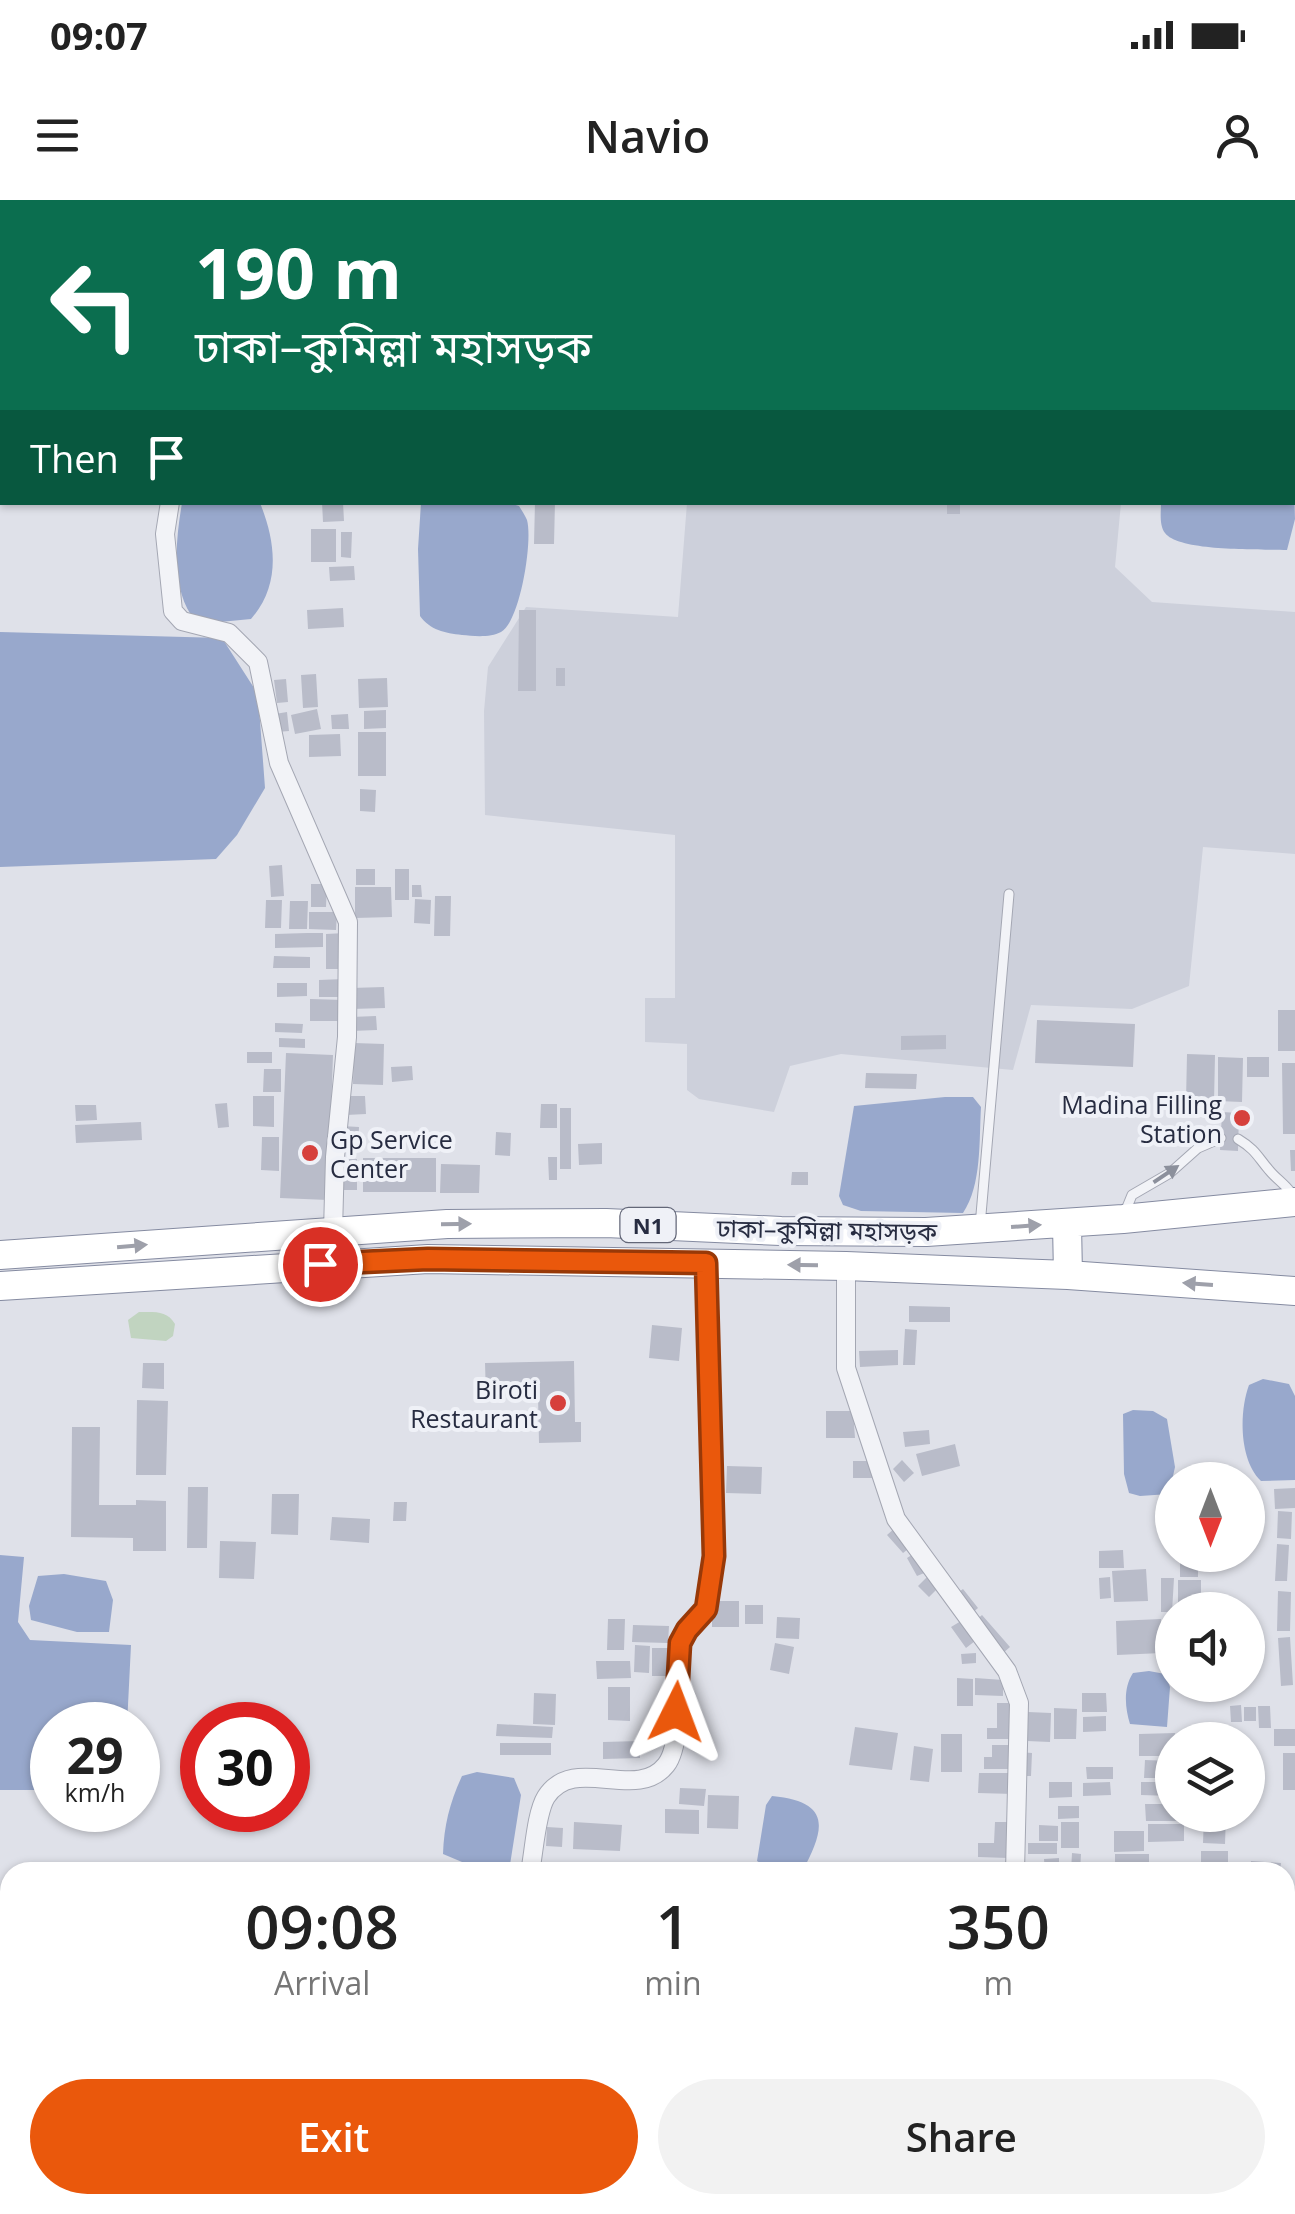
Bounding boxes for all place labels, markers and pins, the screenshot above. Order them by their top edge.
place label: Madina Filling Station [1061,1087,1222,1150]
marker: Madina Filling Station [1231,1107,1253,1129]
place label: Gp Service Center [330,1122,453,1185]
marker: Gp Service Center [299,1142,321,1164]
pin [278,1222,363,1307]
place label: Biroti Restaurant [410,1372,538,1435]
marker: Biroti Restaurant [547,1392,569,1414]

